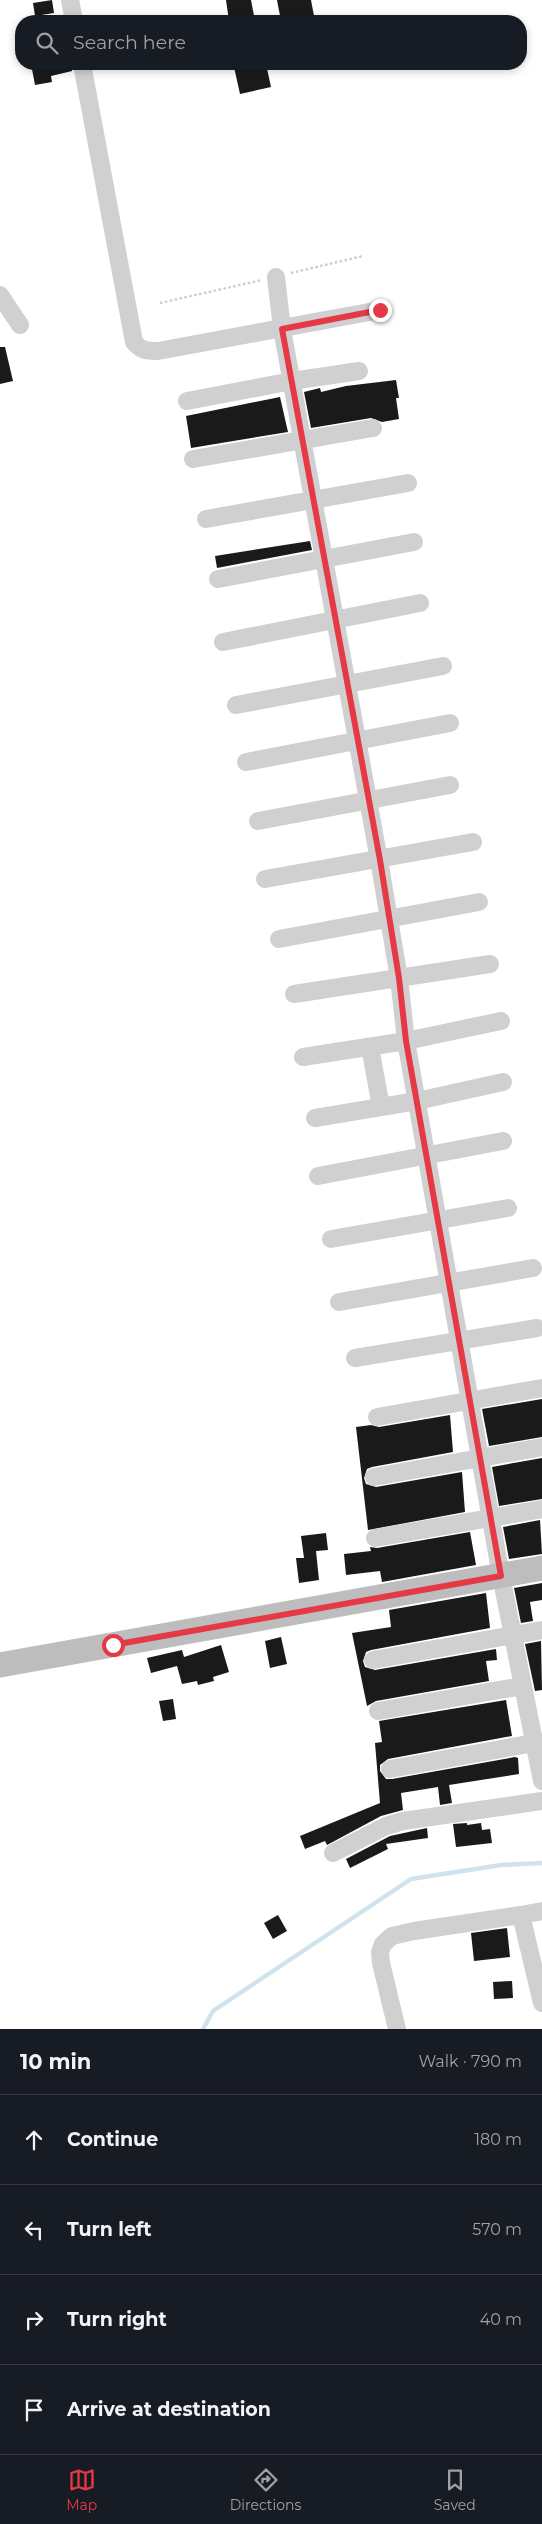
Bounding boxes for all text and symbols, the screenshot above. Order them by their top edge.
search box [15,15,527,70]
icon: search [33,29,61,57]
text: Search here [73,31,186,54]
route end [369,299,392,322]
route start [102,1634,125,1657]
text: 10 min [20,2049,91,2074]
text: Walk · 790 m [418,2052,522,2071]
icon: ahead [20,2126,48,2154]
text: Continue [67,2128,158,2151]
text: 180 m [474,2130,522,2149]
icon: left [20,2216,48,2244]
text: Turn left [67,2218,152,2241]
text: 570 m [472,2220,522,2239]
icon: right [20,2306,48,2334]
text: Turn right [67,2308,167,2331]
text: 40 m [480,2310,522,2329]
icon: arrive [20,2396,48,2424]
text: Arrive at destination [67,2398,271,2421]
tab: Map [66,2466,97,2514]
tab: Directions [230,2466,301,2514]
tab: Saved [434,2466,476,2514]

